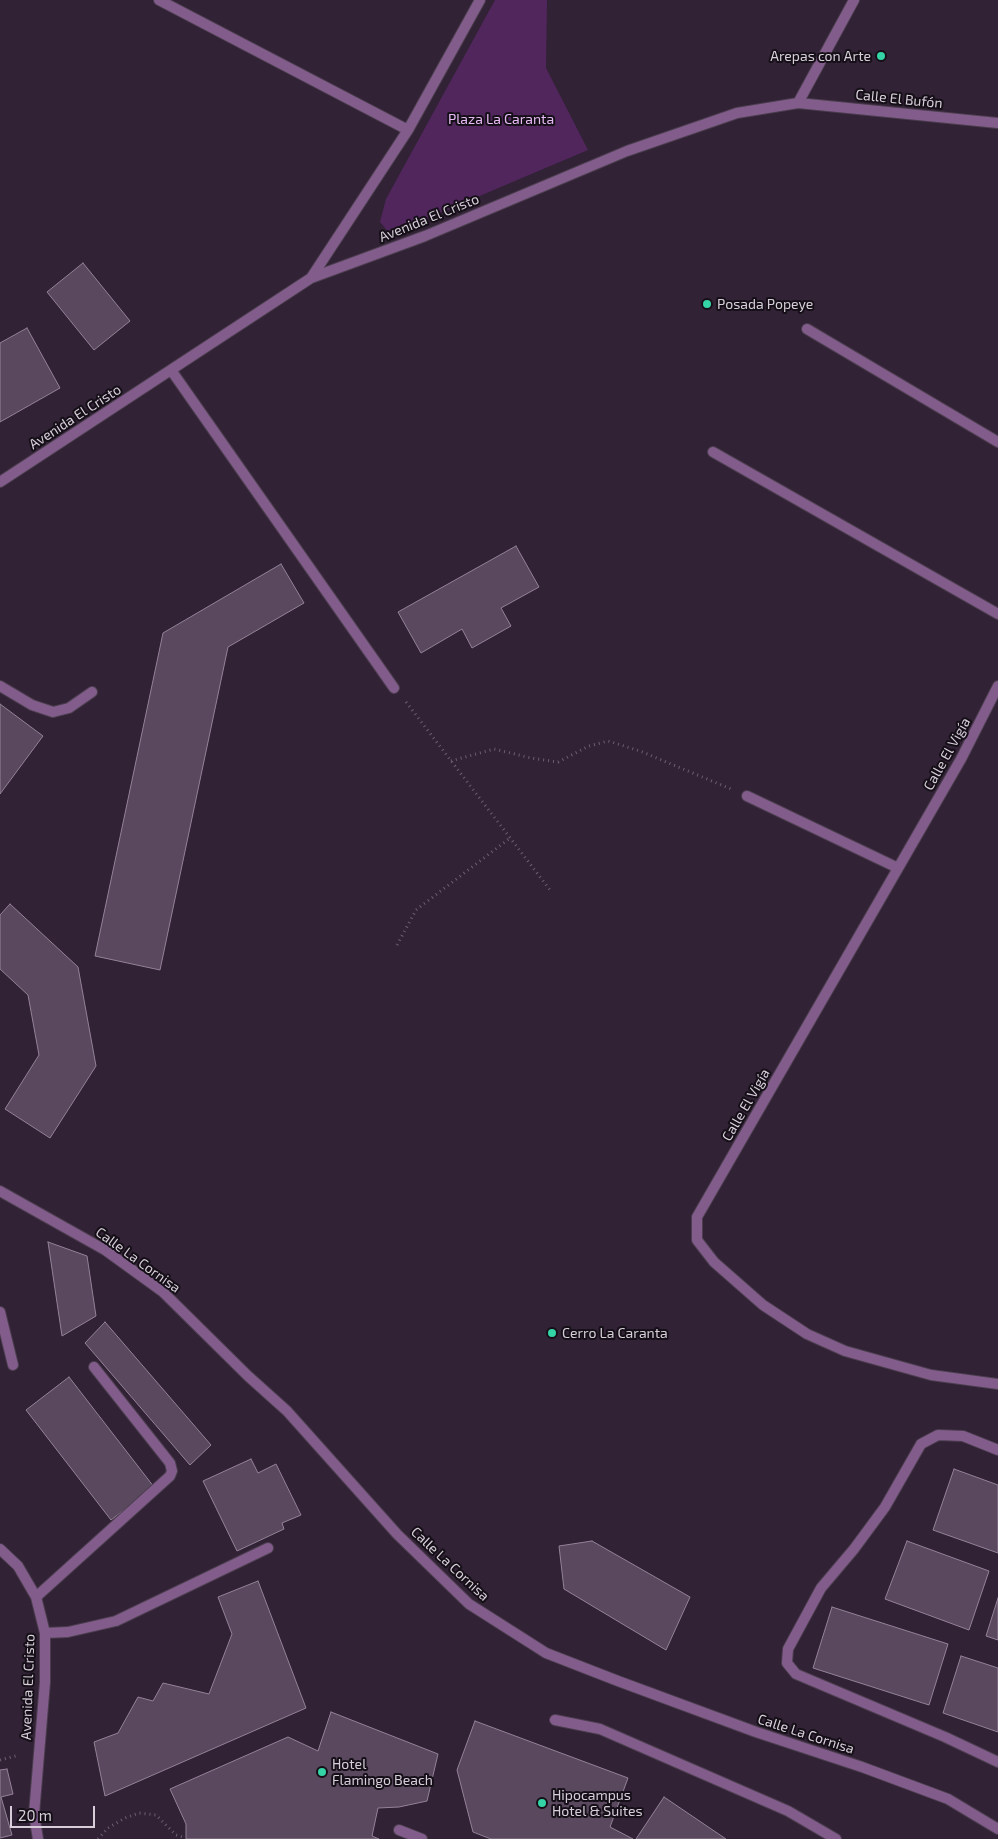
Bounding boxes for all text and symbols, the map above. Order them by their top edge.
place label: Arepas con Arte [770,48,871,64]
marker: Arepas con Arte [875,50,887,62]
street label: Calle El Bufón [855,86,943,112]
park label: Plaza La Caranta [448,111,554,127]
street label: Avenida El Cristo [377,190,481,246]
place label: Posada Popeye [717,296,813,312]
marker: Posada Popeye [701,298,713,310]
street label: Avenida El Cristo [26,381,124,453]
street label: Calle El Vigía [920,715,974,793]
street label: Calle El Vigía [719,1066,773,1144]
street label: Calle La Cornisa [92,1224,184,1296]
place label: Cerro La Caranta [562,1325,668,1341]
marker: Cerro La Caranta [546,1327,558,1339]
street label: Calle La Cornisa [407,1524,493,1604]
street label: Avenida El Cristo [18,1634,38,1740]
street label: Calle La Cornisa [756,1710,856,1758]
place label: Hotel Flamingo Beach [332,1756,433,1788]
marker: Hotel Flamingo Beach [316,1766,328,1778]
place label: Hipocampus Hotel & Suites [552,1787,643,1820]
scale bar [12,1796,98,1828]
marker: Hipocampus Hotel & Suites [536,1797,548,1809]
text: 20 m [18,1806,52,1824]

